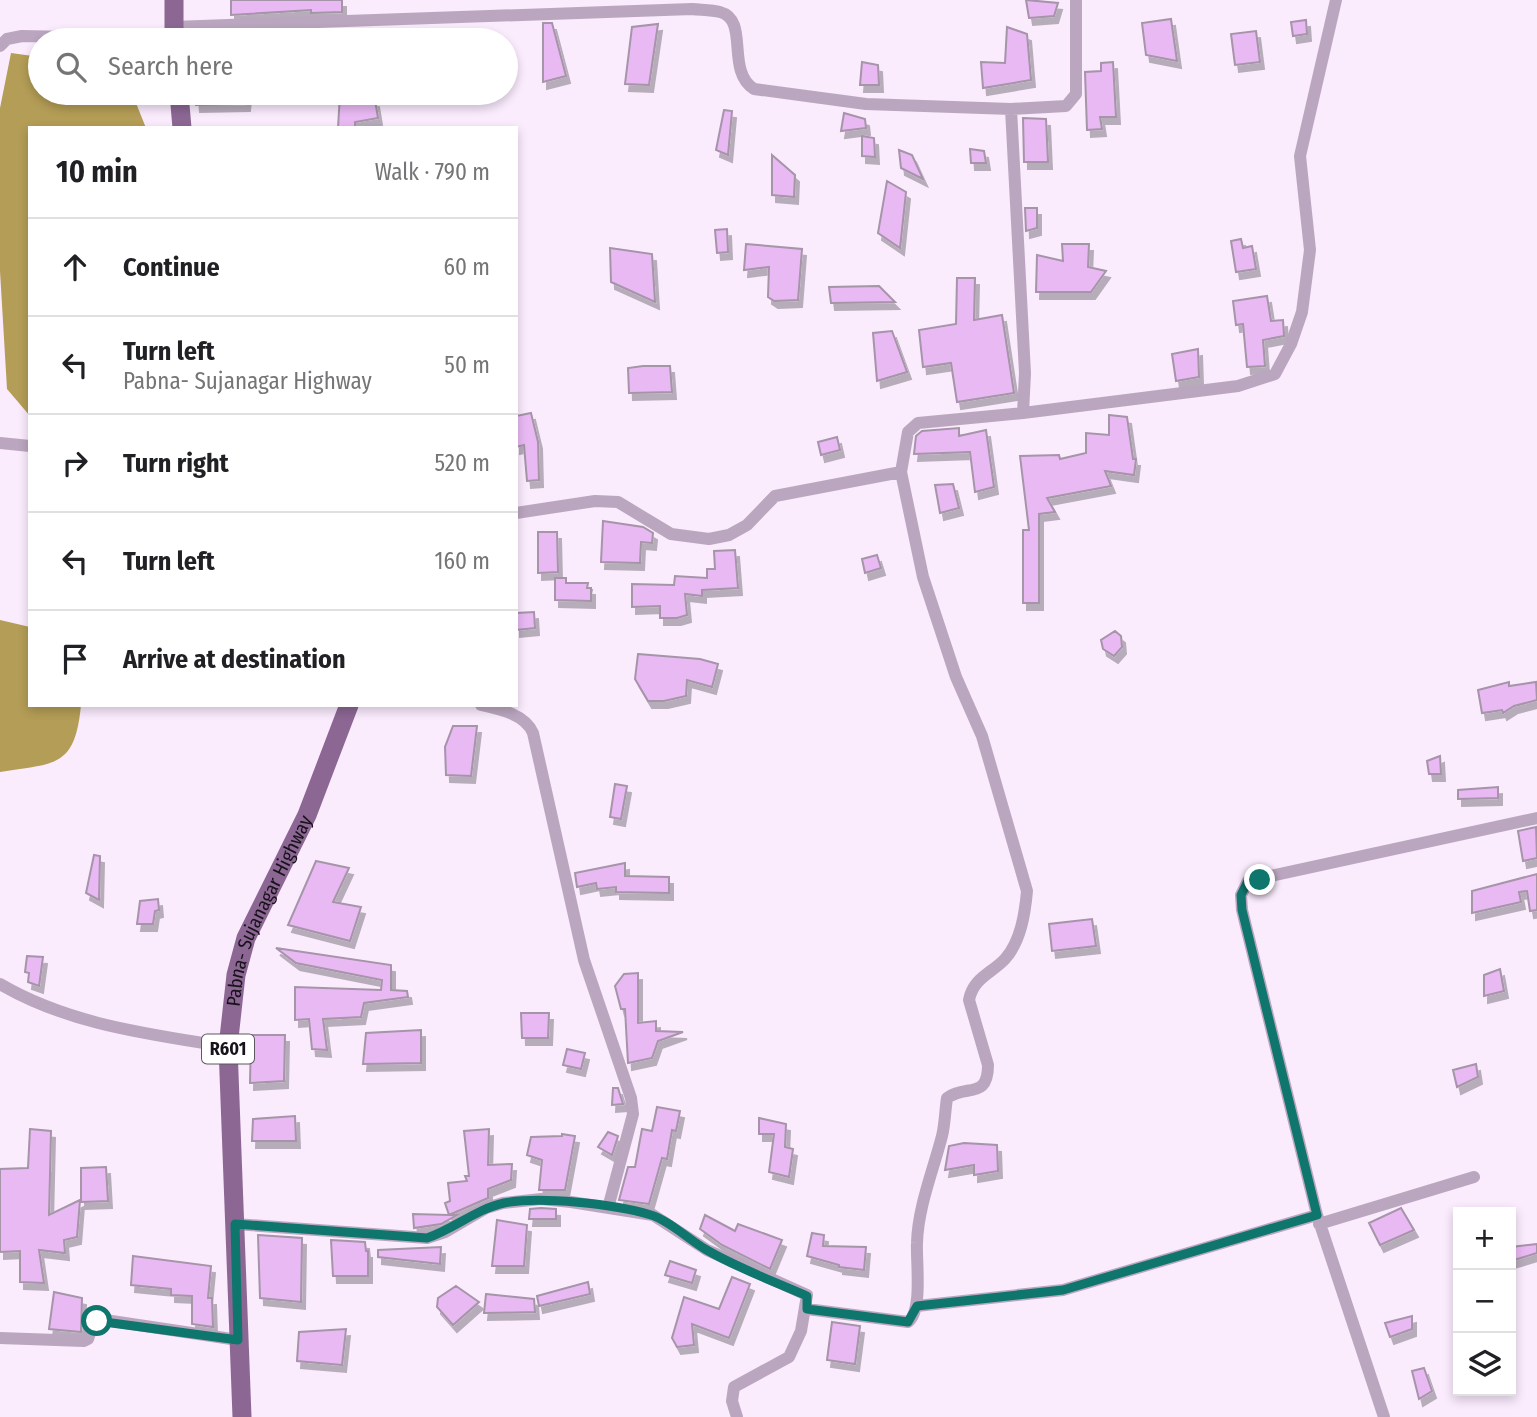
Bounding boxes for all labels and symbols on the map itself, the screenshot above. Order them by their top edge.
street label: Pabna- Sujanagar Highway [222,811,317,1008]
route end [1244,864,1275,895]
road number: R601 [202,1034,254,1064]
route start [81,1305,112,1336]

